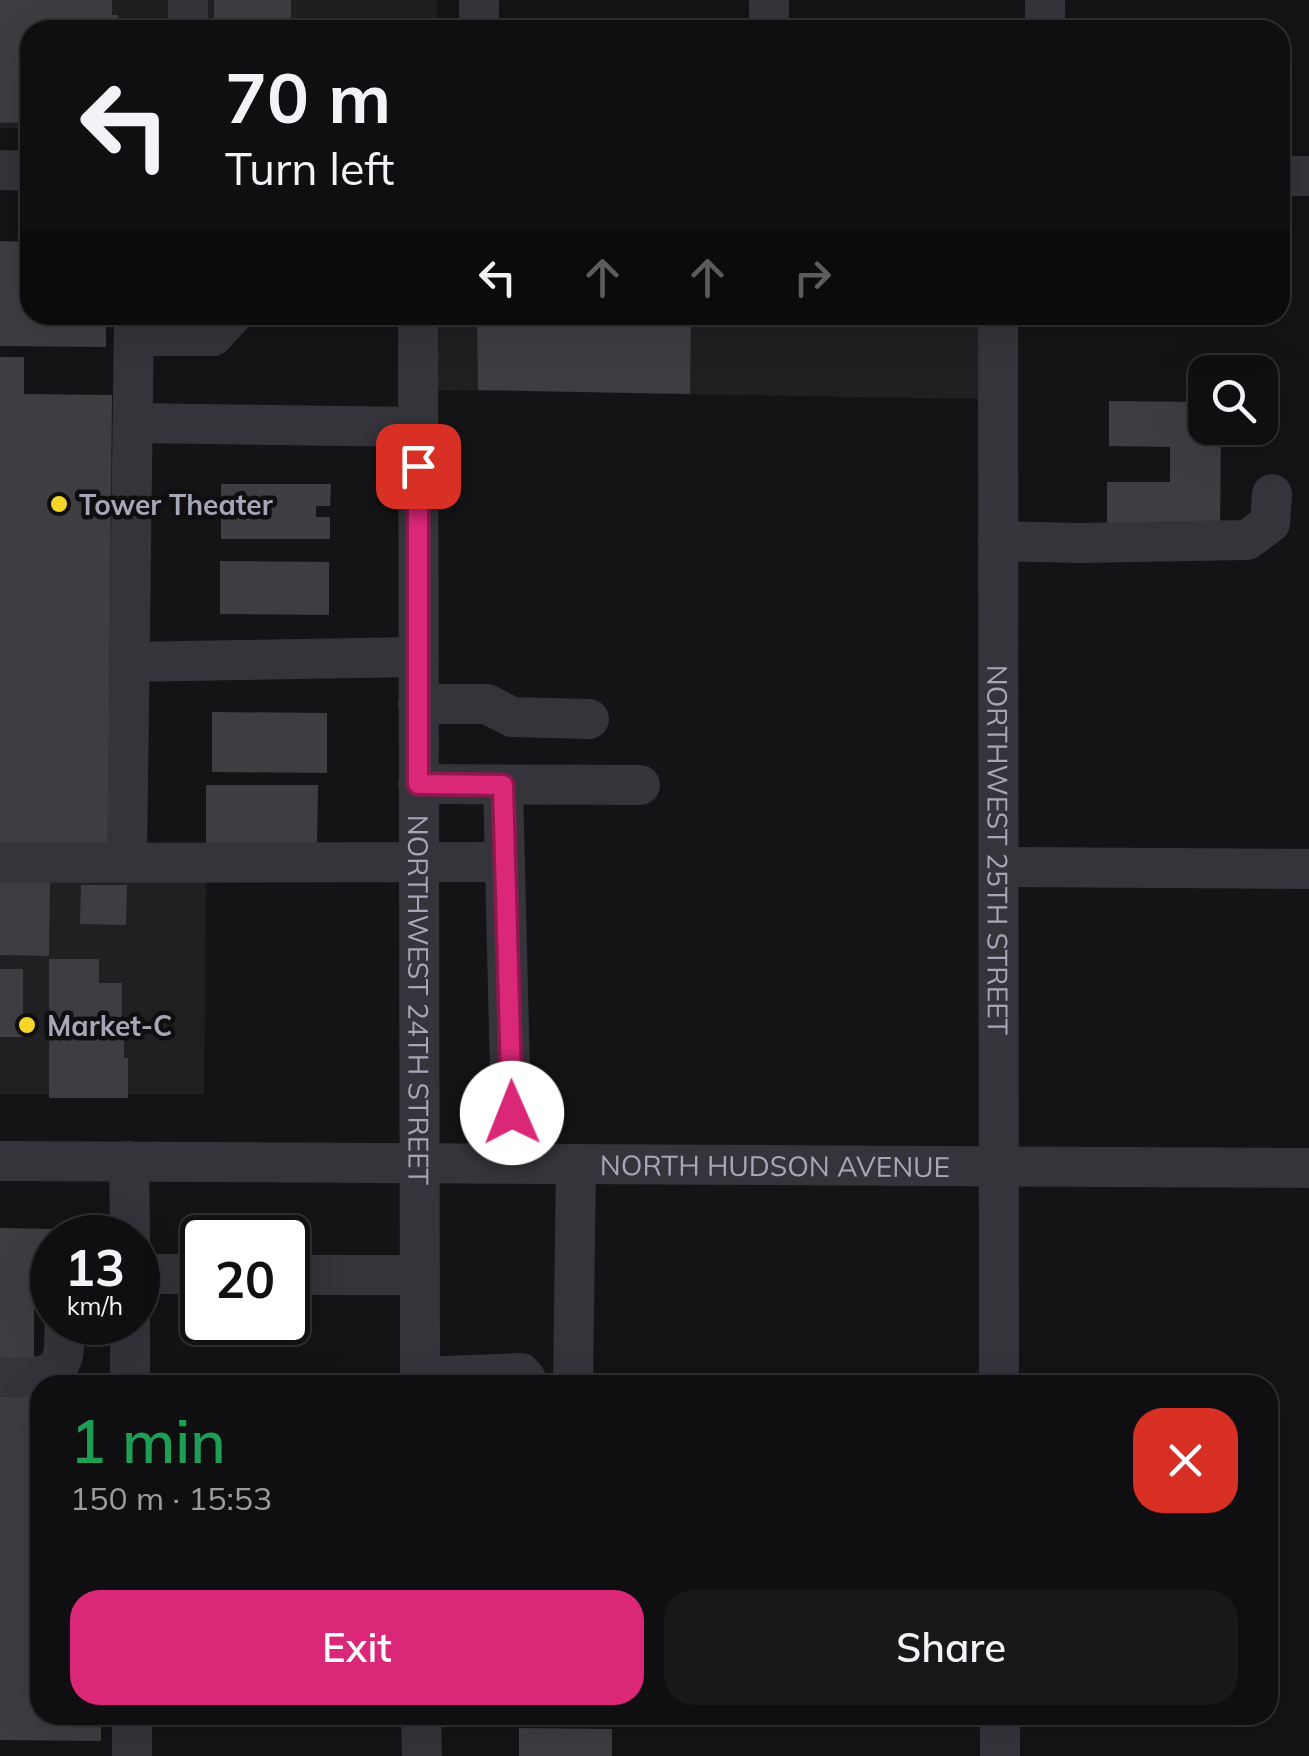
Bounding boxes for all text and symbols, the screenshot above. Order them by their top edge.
text: 70 m [225,53,391,141]
icon: left [60,60,190,190]
text: Turn left [225,140,394,196]
icon: left [470,250,525,305]
icon: ahead [575,250,630,305]
icon: ahead [680,250,735,305]
icon: right [785,250,840,305]
map controls [1188,355,1278,445]
button: search [1188,355,1278,445]
pin [376,424,461,509]
icon: arrive [391,439,446,494]
place label: Tower Theater [79,487,273,522]
marker: Tower Theater [48,493,70,515]
street label: NORTHWEST 25TH STREET [981,665,1016,1035]
street label: NORTHWEST 24TH STREET [401,815,437,1185]
place label: Market-C [47,1008,172,1043]
marker: Market-C [16,1014,38,1036]
position arrow [460,1061,564,1165]
street label: NORTH HUDSON AVENUE [600,1147,950,1184]
speed limit sign: 20 [180,1215,310,1345]
text: 13 [65,1236,125,1299]
text: km/h [67,1290,123,1321]
text: 1 min [70,1403,226,1478]
button: close [1133,1408,1238,1513]
text: 150 m · 15:53 [70,1478,272,1518]
button: Exit [70,1590,644,1705]
button: Share [664,1590,1238,1705]

